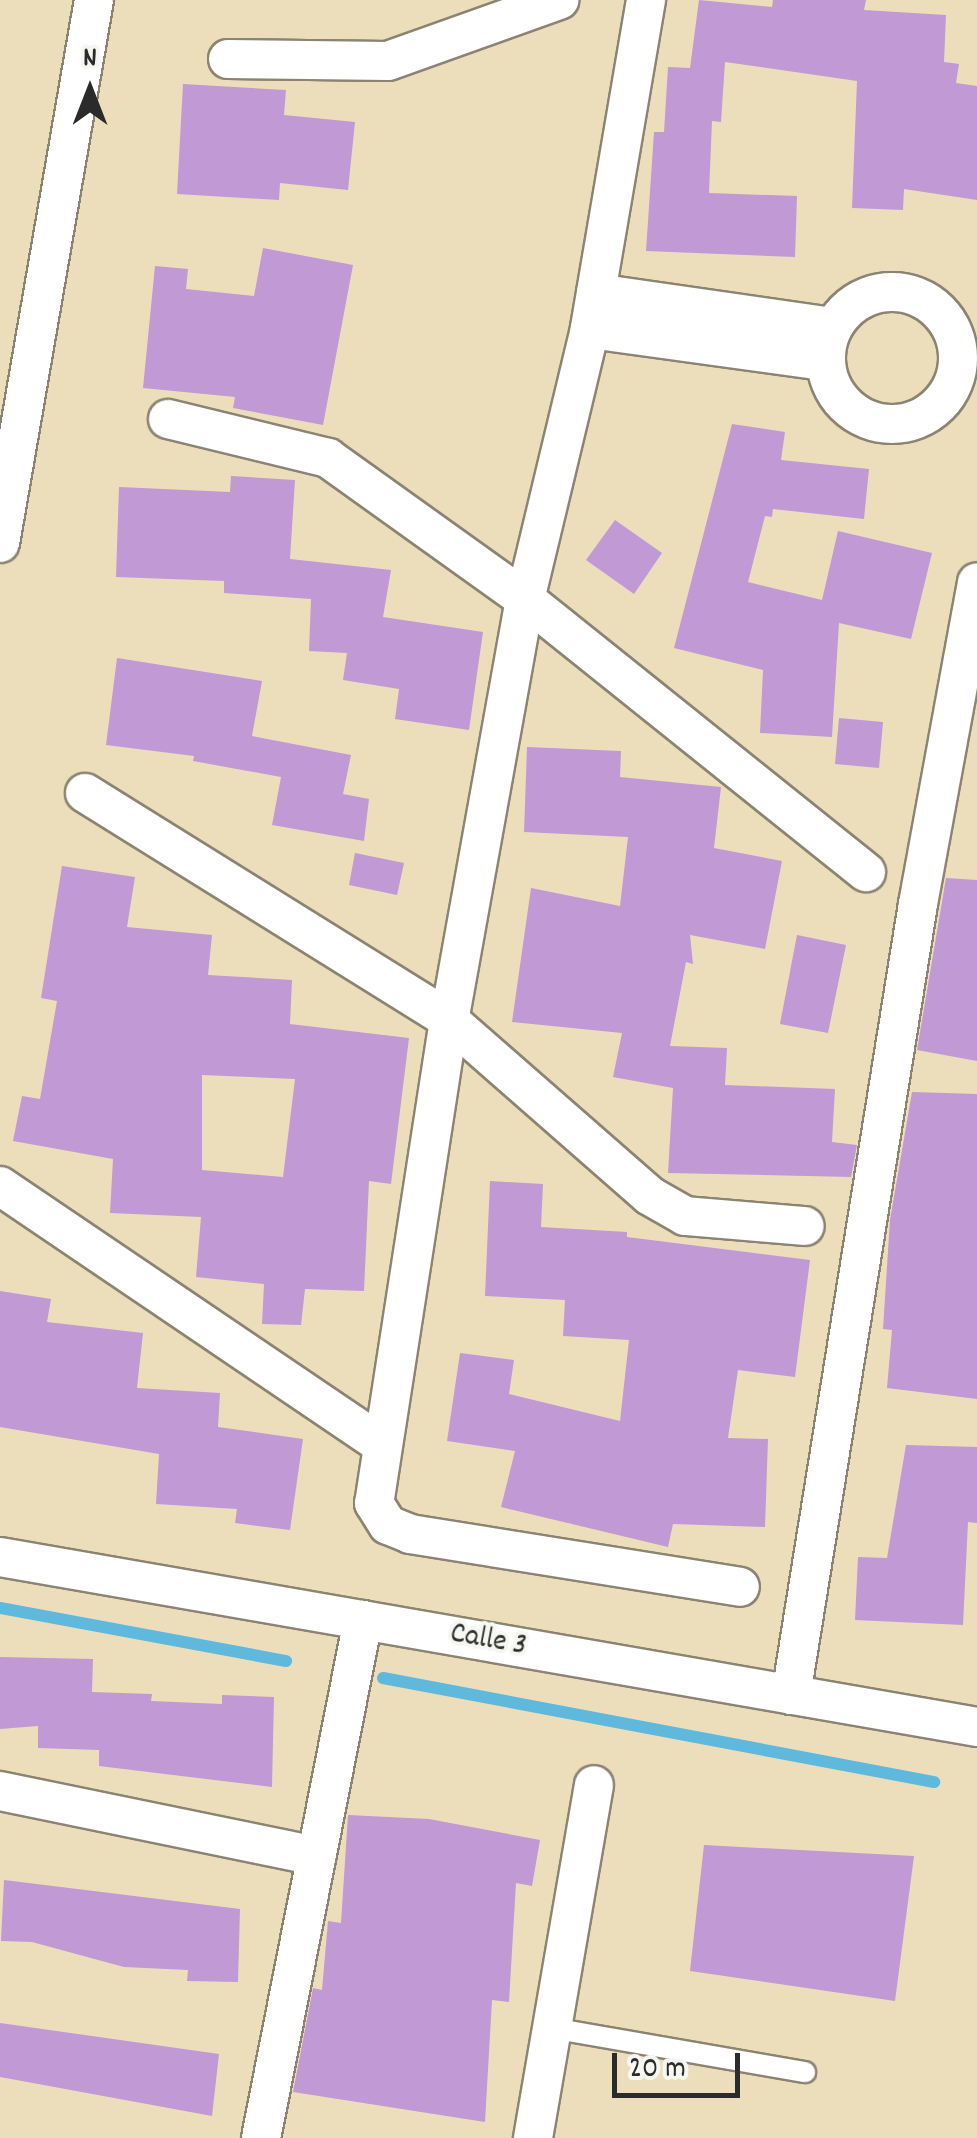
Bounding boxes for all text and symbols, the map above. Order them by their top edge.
north arrow [40,40,140,140]
text: N [83,40,97,80]
street label: Calle 3 [447,1618,529,1666]
scale bar [617,2033,744,2095]
text: 20 m [629,2049,686,2092]

